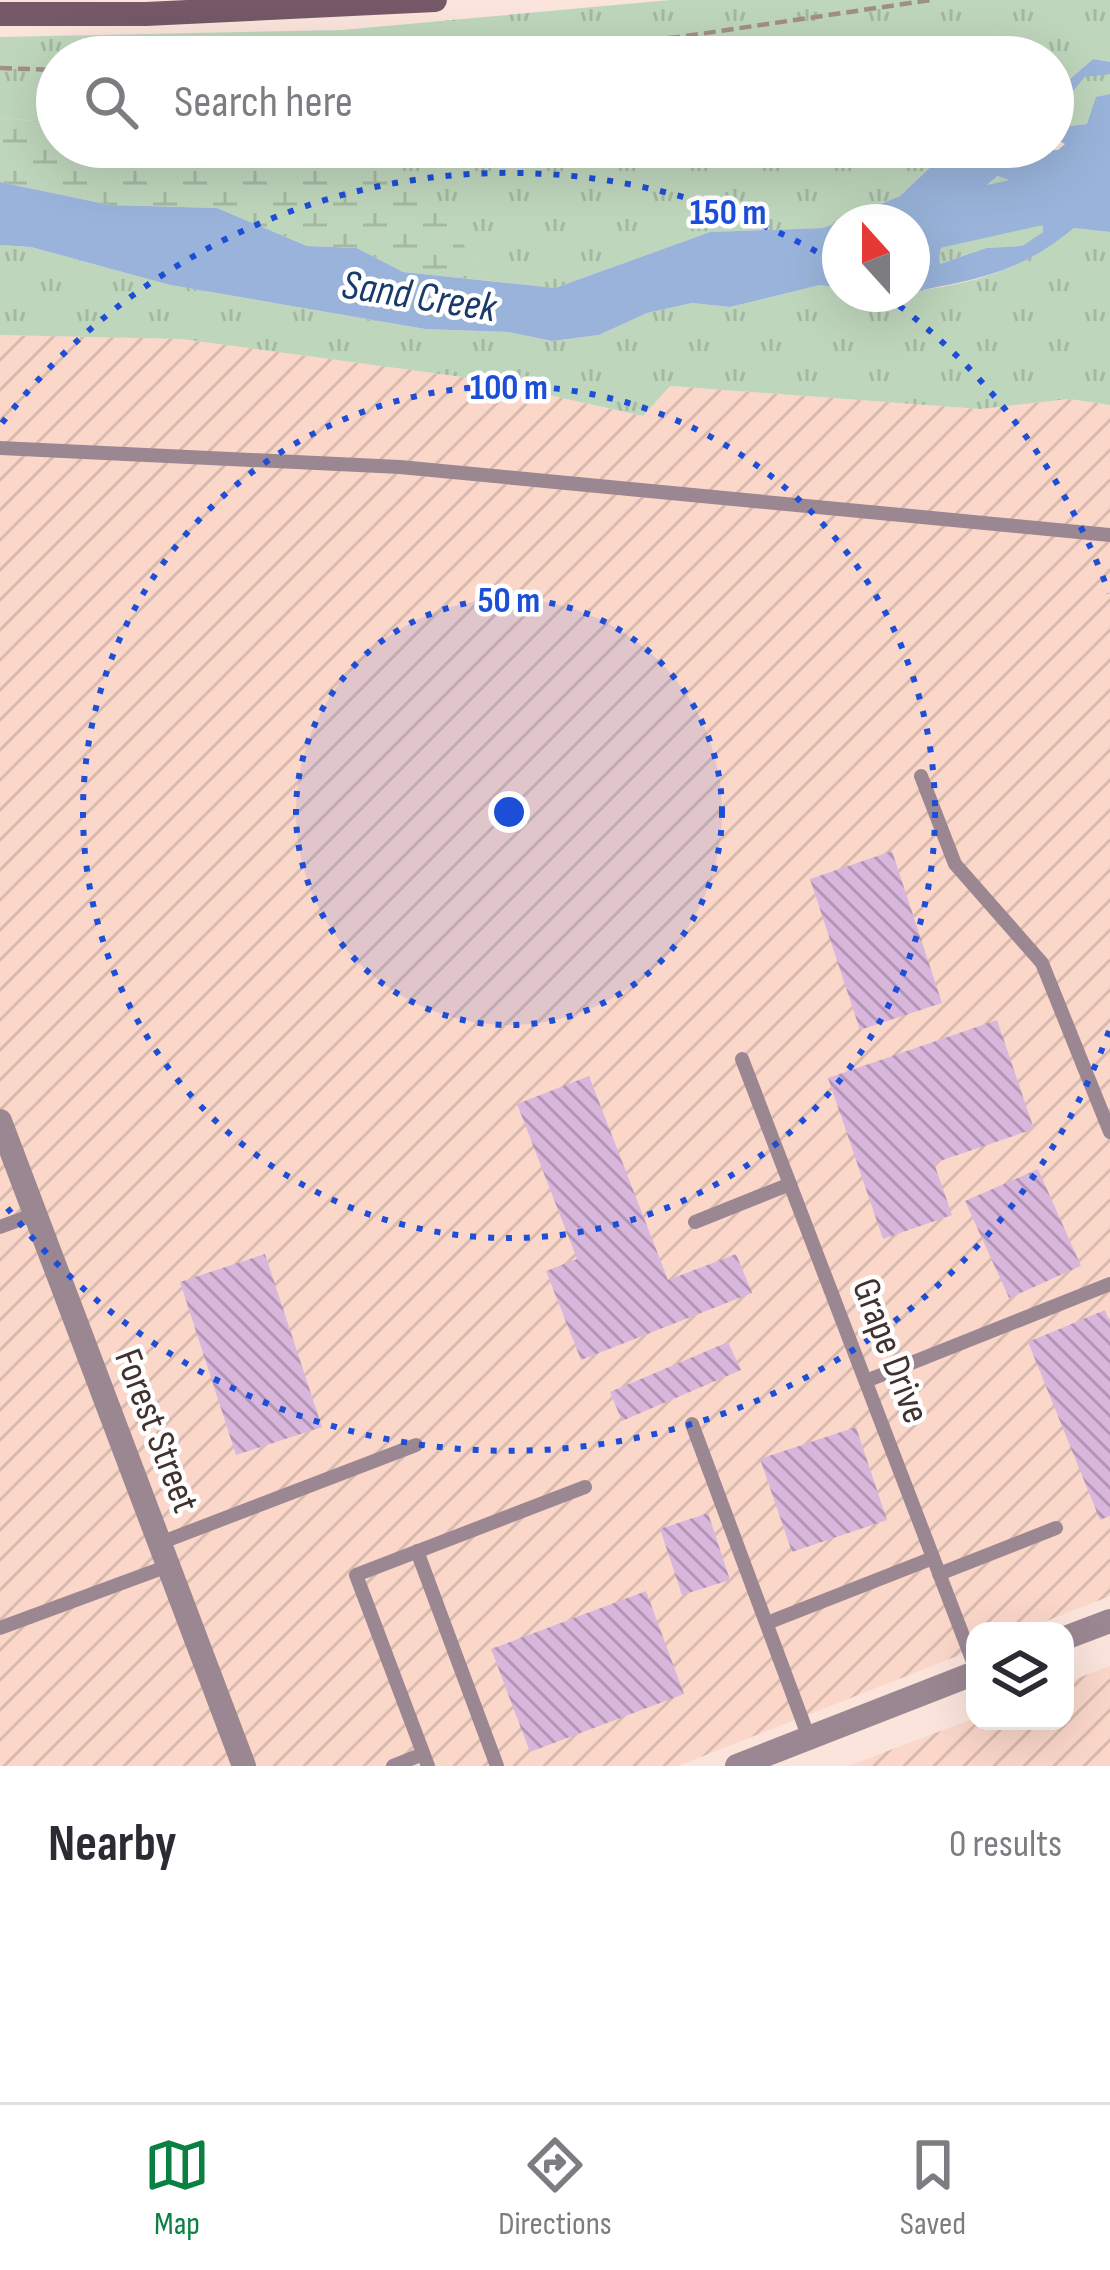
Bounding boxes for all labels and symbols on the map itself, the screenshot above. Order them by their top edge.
text: 150 m [690,192,766,235]
north arrow [822,204,930,312]
water label: Sand Creek [338,260,501,335]
text: 100 m [470,367,548,410]
text: 50 m [478,580,540,623]
centre of rings [488,791,530,833]
street label: Grape Drive [841,1272,939,1430]
street label: Forest Street [103,1343,209,1519]

